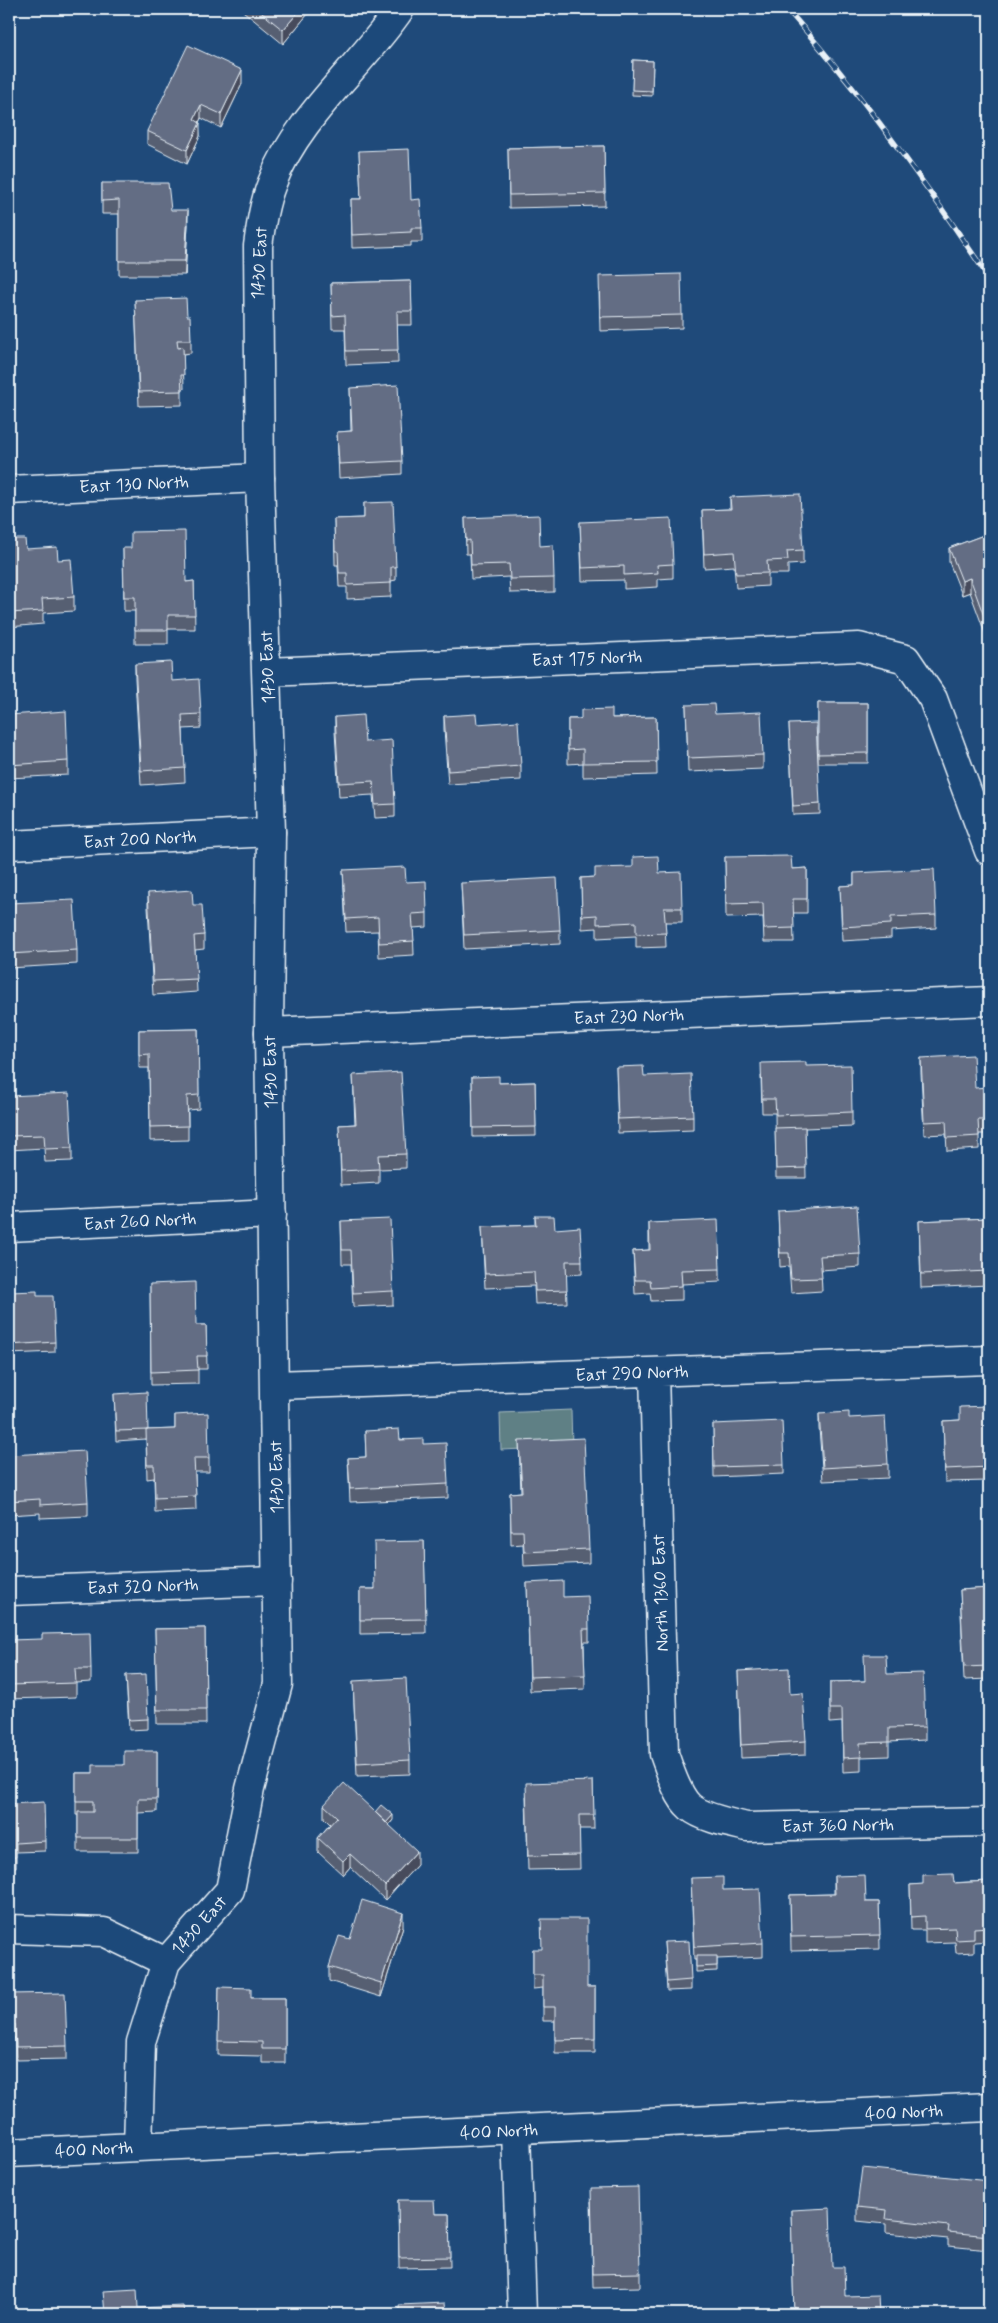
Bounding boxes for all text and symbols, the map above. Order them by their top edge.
street label: 1430 East [246,225,274,300]
street label: East 130 North [79,470,189,500]
street label: 1430 East [255,630,281,704]
street label: East 175 North [531,645,643,673]
street label: East 200 North [83,825,197,855]
street label: East 230 North [573,1003,685,1031]
street label: 1430 East [258,1035,284,1109]
street label: East 260 North [83,1207,197,1237]
street label: East 290 North [575,1360,689,1388]
street label: 1430 East [264,1440,290,1514]
street label: North 1360 East [647,1533,675,1652]
street label: East 320 North [87,1573,199,1601]
street label: East 360 North [782,1813,894,1839]
street label: 1430 East [166,1890,233,1961]
street label: 400 North [864,2099,944,2127]
street label: 400 North [459,2118,539,2146]
street label: 400 North [54,2136,134,2164]

